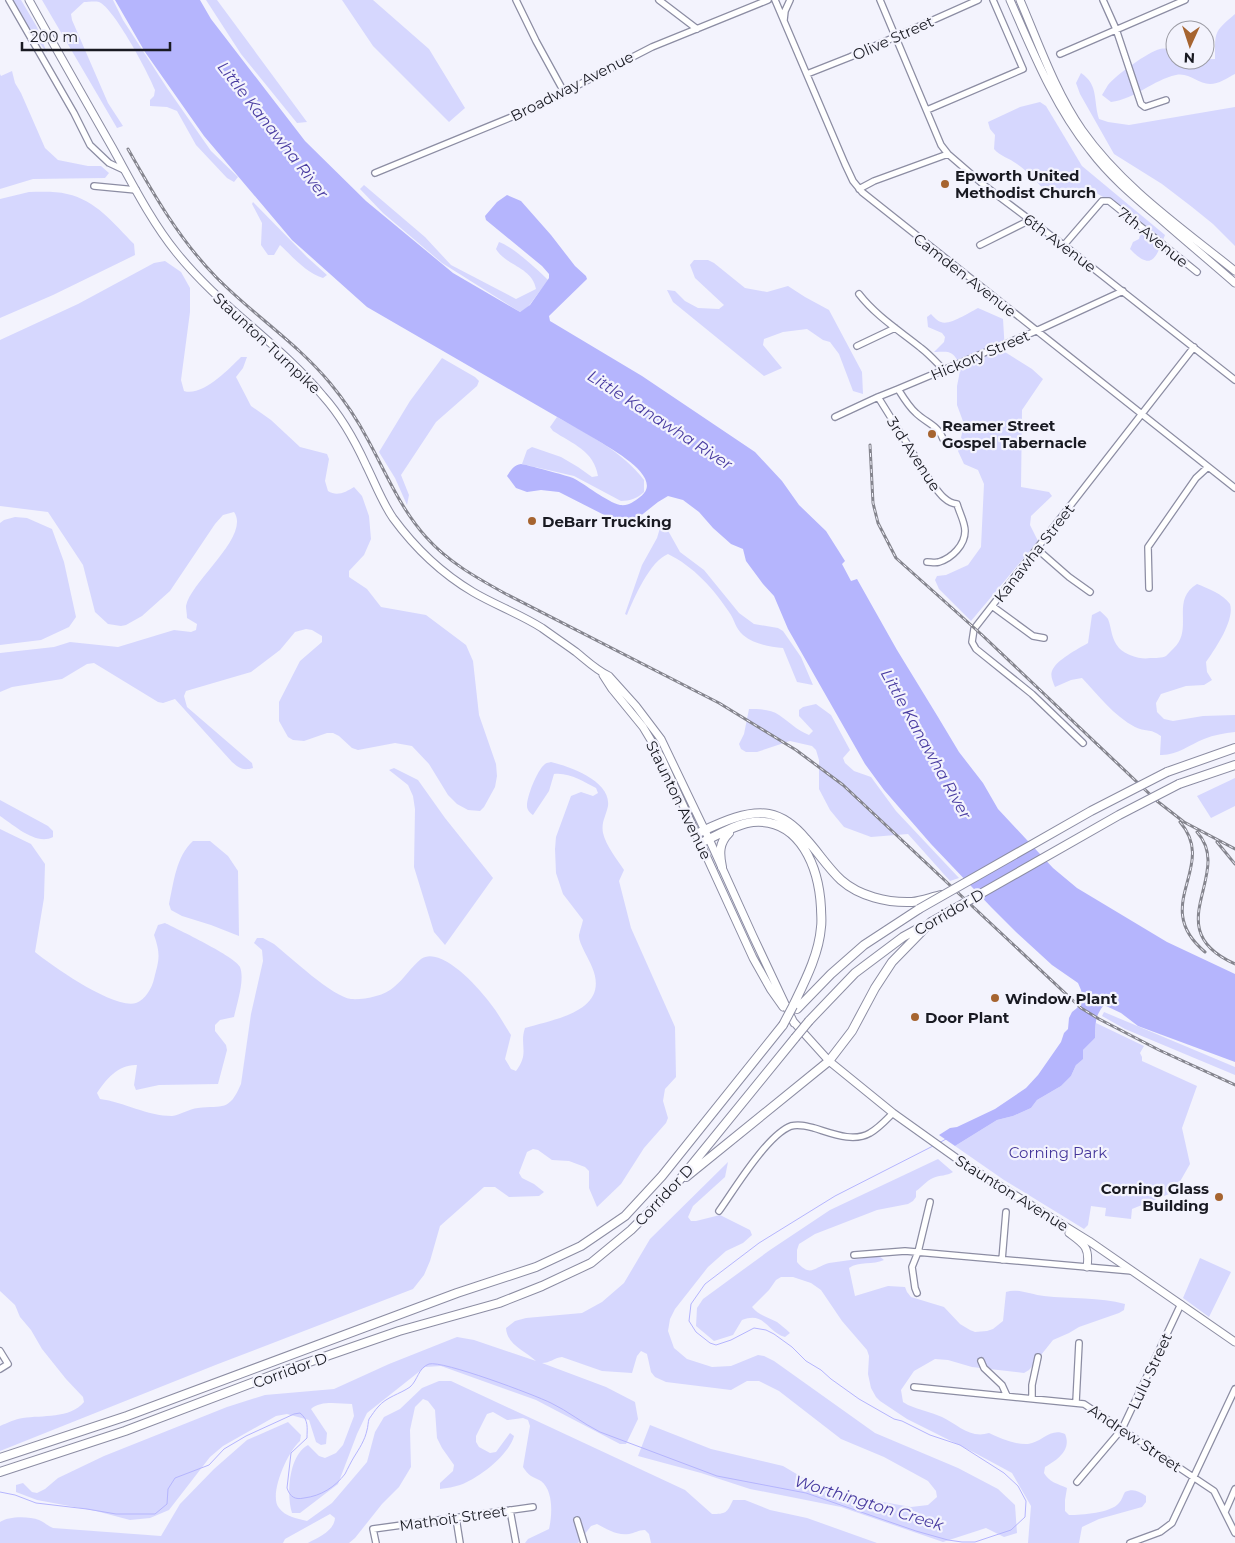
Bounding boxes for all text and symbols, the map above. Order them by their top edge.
street label: Olive Street [849,12,937,64]
scale bar [22,20,170,52]
north arrow [1165,20,1215,70]
text: 200 m [30,27,78,46]
street label: Broadway Avenue [507,47,637,125]
text: N [1183,49,1195,67]
water label: Little Kanawha River [214,58,333,203]
place label: Epworth United Methodist Church [955,166,1096,202]
marker: Epworth United Methodist Church [939,178,951,190]
street label: 7th Avenue [1114,203,1192,271]
street label: 6th Avenue [1020,210,1100,276]
street label: Camden Avenue [910,229,1020,321]
street label: Staunton Turnpike [209,288,325,398]
street label: Hickory Street [928,326,1032,384]
water label: Little Kanawha River [584,366,736,474]
street label: 3rd Avenue [883,413,945,495]
place label: Reamer Street Gospel Tabernacle [942,416,1087,452]
marker: Reamer Street Gospel Tabernacle [926,428,938,440]
street label: Kanawha Street [990,500,1078,606]
place label: DeBarr Trucking [542,512,672,531]
marker: DeBarr Trucking [526,515,538,527]
water label: Little Kanawha River [877,666,975,823]
street label: Staunton Avenue [642,737,716,863]
street label: Corridor D [911,884,987,940]
place label: Window Plant [1005,989,1118,1008]
marker: Window Plant [989,992,1001,1004]
place label: Door Plant [925,1008,1010,1027]
marker: Door Plant [909,1011,921,1023]
park label: Corning Park [1009,1143,1107,1162]
street label: Staunton Avenue [952,1151,1072,1235]
street label: Corridor D [631,1160,697,1230]
place label: Corning Glass Building [1101,1179,1209,1215]
marker: Corning Glass Building [1213,1191,1225,1203]
street label: Lulu Street [1124,1330,1176,1412]
street label: Corridor D [250,1348,330,1392]
street label: Andrew Street [1085,1400,1185,1476]
water label: Worthington Creek [792,1471,947,1535]
street label: Mathoit Street [398,1501,508,1535]

